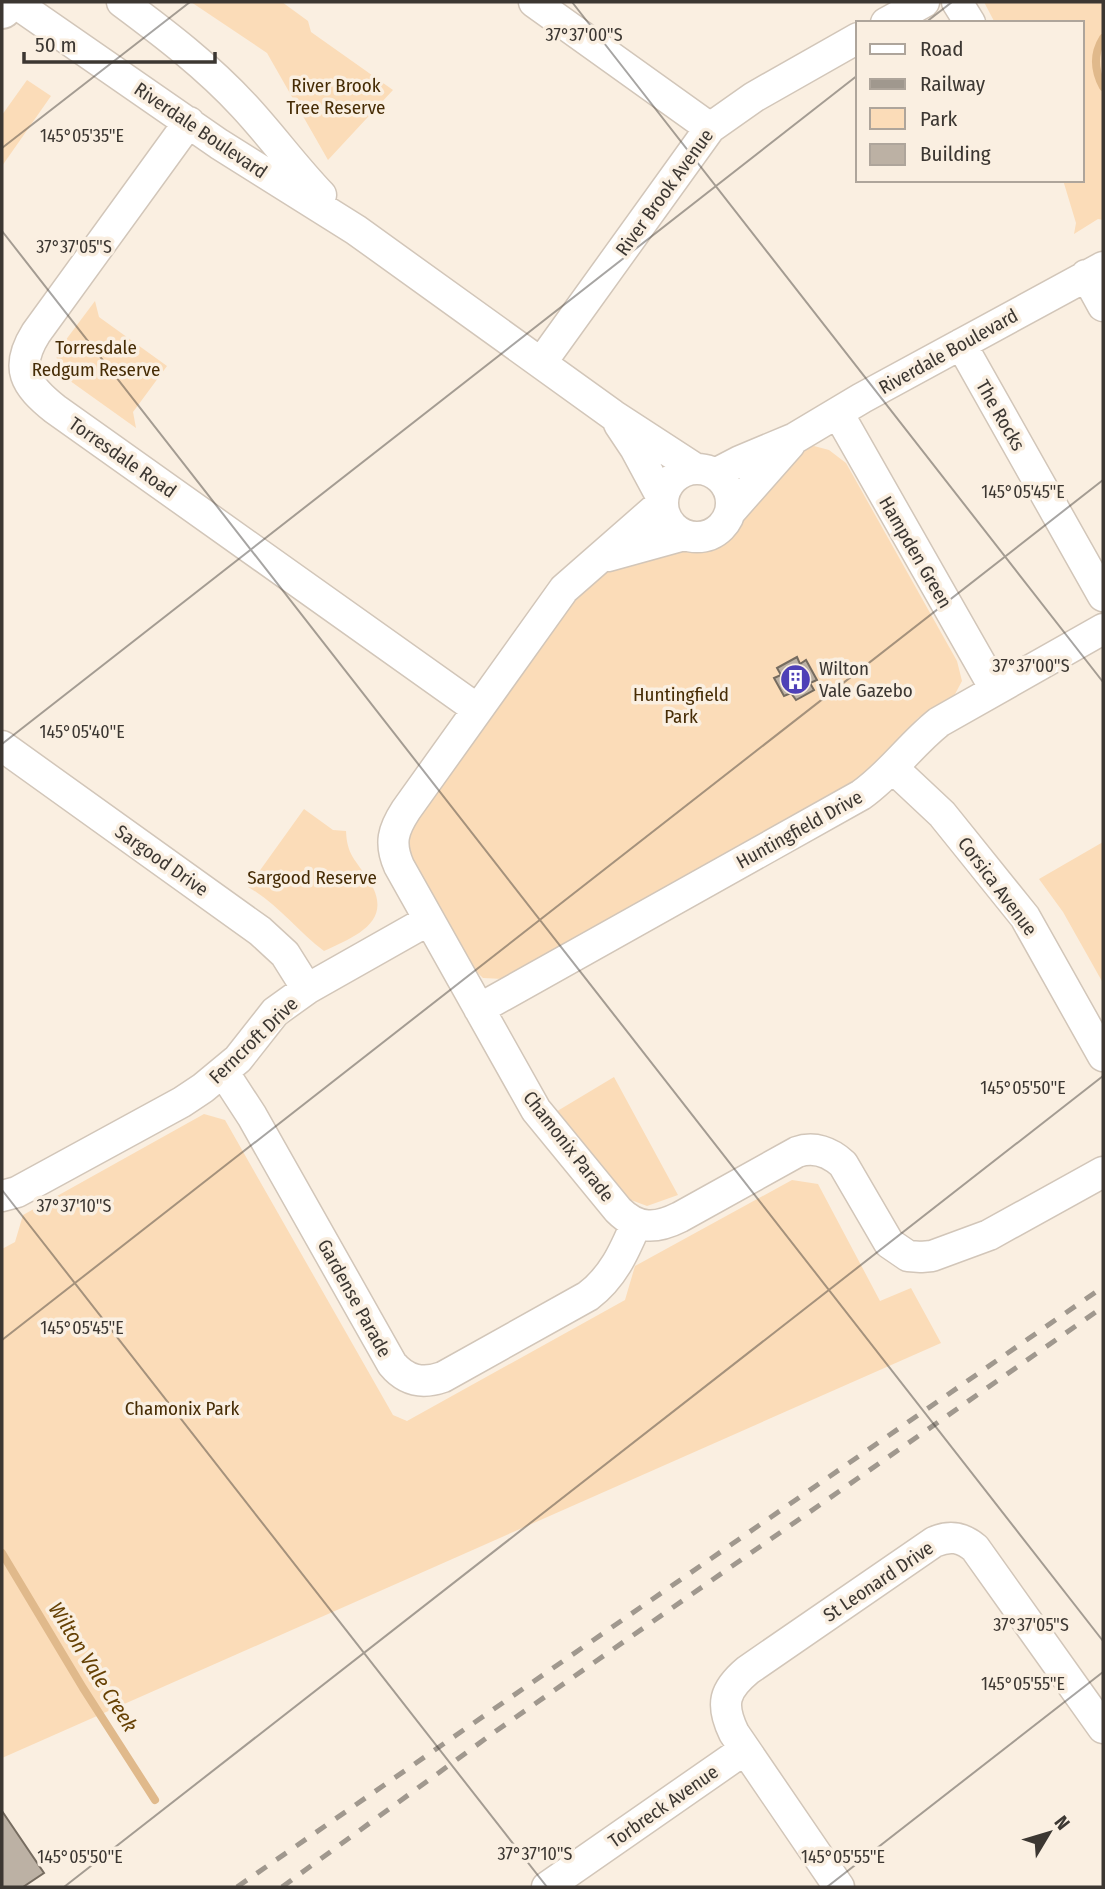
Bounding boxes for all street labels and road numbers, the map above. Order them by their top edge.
street label: Riverdale Boulevard [130,77,272,183]
street label: River Brook Avenue [611,124,718,260]
street label: Riverdale Boulevard [875,304,1022,399]
street label: The Rocks [971,376,1030,455]
street label: Torresdale Road [65,412,181,503]
street label: Hampden Green [874,492,957,612]
street label: Huntingfield Drive [732,785,866,874]
street label: Sargood Drive [111,820,213,901]
street label: Corsica Avenue [953,833,1042,940]
street label: Ferncroft Drive [204,992,303,1088]
street label: Chamonix Parade [518,1086,619,1206]
street label: Gardense Parade [313,1235,396,1361]
street label: St Leonard Drive [819,1536,938,1627]
street label: Torbreck Avenue [604,1760,723,1853]

